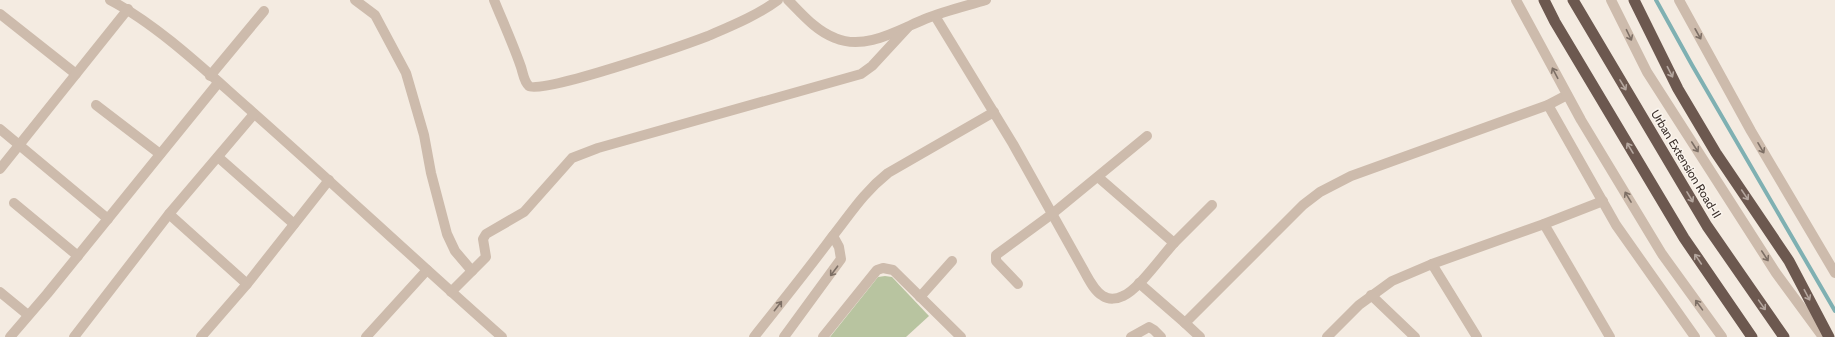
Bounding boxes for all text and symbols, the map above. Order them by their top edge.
one-way arrow [1695,28,1702,40]
one-way arrow [1626,29,1633,41]
one-way arrow [1667,66,1674,78]
one-way arrow [1551,67,1559,79]
one-way arrow [1619,79,1627,91]
street label: Urban Extension Road-II [1648,107,1725,221]
one-way arrow [1691,141,1699,152]
one-way arrow [1626,142,1634,154]
one-way arrow [1757,142,1765,154]
one-way arrow [1741,190,1749,201]
one-way arrow [1686,191,1694,203]
one-way arrow [1624,192,1632,203]
one-way arrow [1761,250,1769,261]
one-way arrow [1694,253,1702,264]
one-way arrow [830,265,838,276]
one-way arrow [1804,289,1811,301]
one-way arrow [1758,299,1766,310]
one-way arrow [1695,300,1704,311]
one-way arrow [774,301,783,312]

